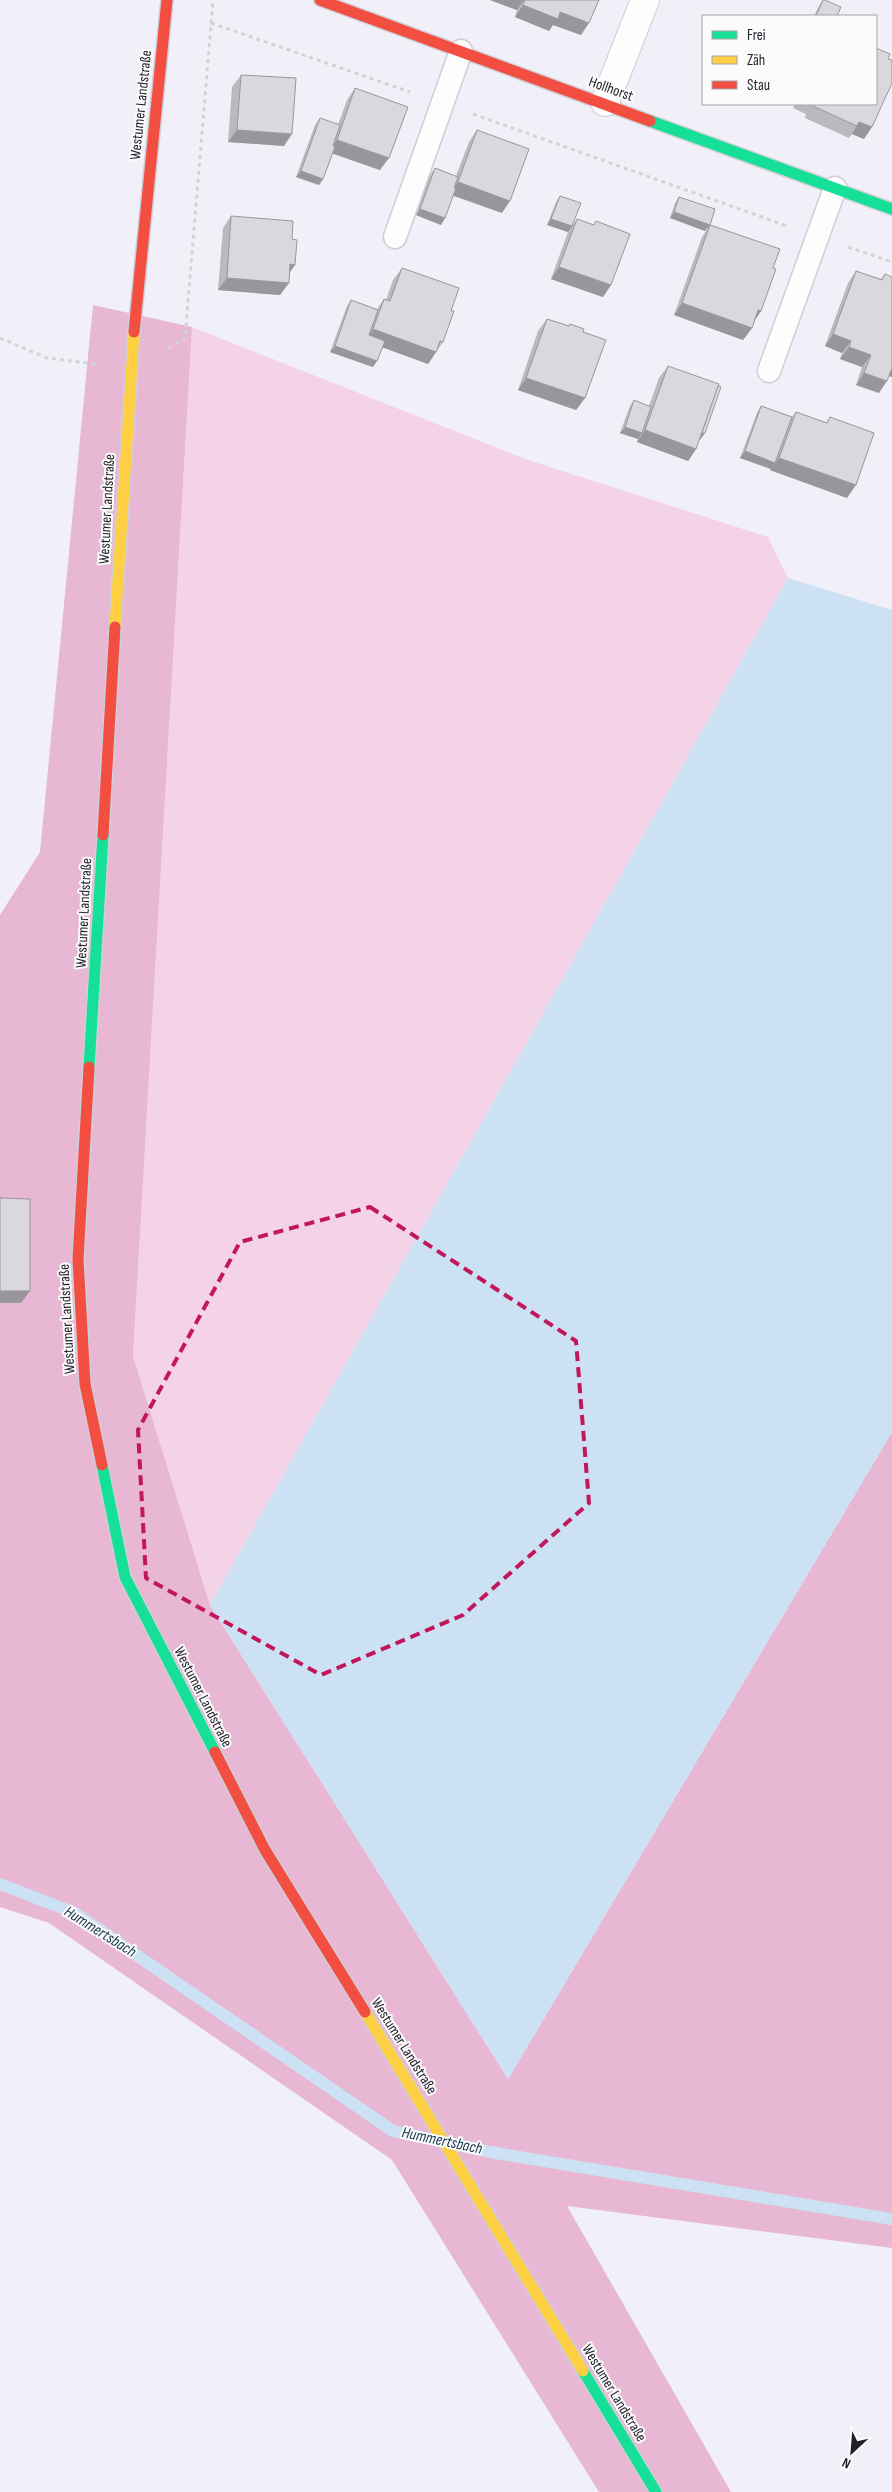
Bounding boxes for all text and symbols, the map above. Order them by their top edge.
legend [702,15,877,105]
text: Frei [747,26,766,45]
street label: Westumer Landstraße [126,49,156,161]
text: Zäh [747,51,765,70]
street label: Hollhorst [586,72,636,106]
text: Stau [747,76,770,95]
street label: Westumer Landstraße [95,453,119,565]
street label: Westumer Landstraße [72,857,96,969]
street label: Westumer Landstraße [55,1263,79,1375]
street label: Westumer Landstraße [170,1644,236,1750]
water label: Hummertsbach [60,1902,140,1962]
street label: Westumer Landstraße [367,1994,441,2098]
water label: Hummertsbach [400,2123,484,2159]
street label: Westumer Landstraße [577,2341,651,2445]
north arrow [827,2427,877,2477]
text: N [839,2454,854,2473]

